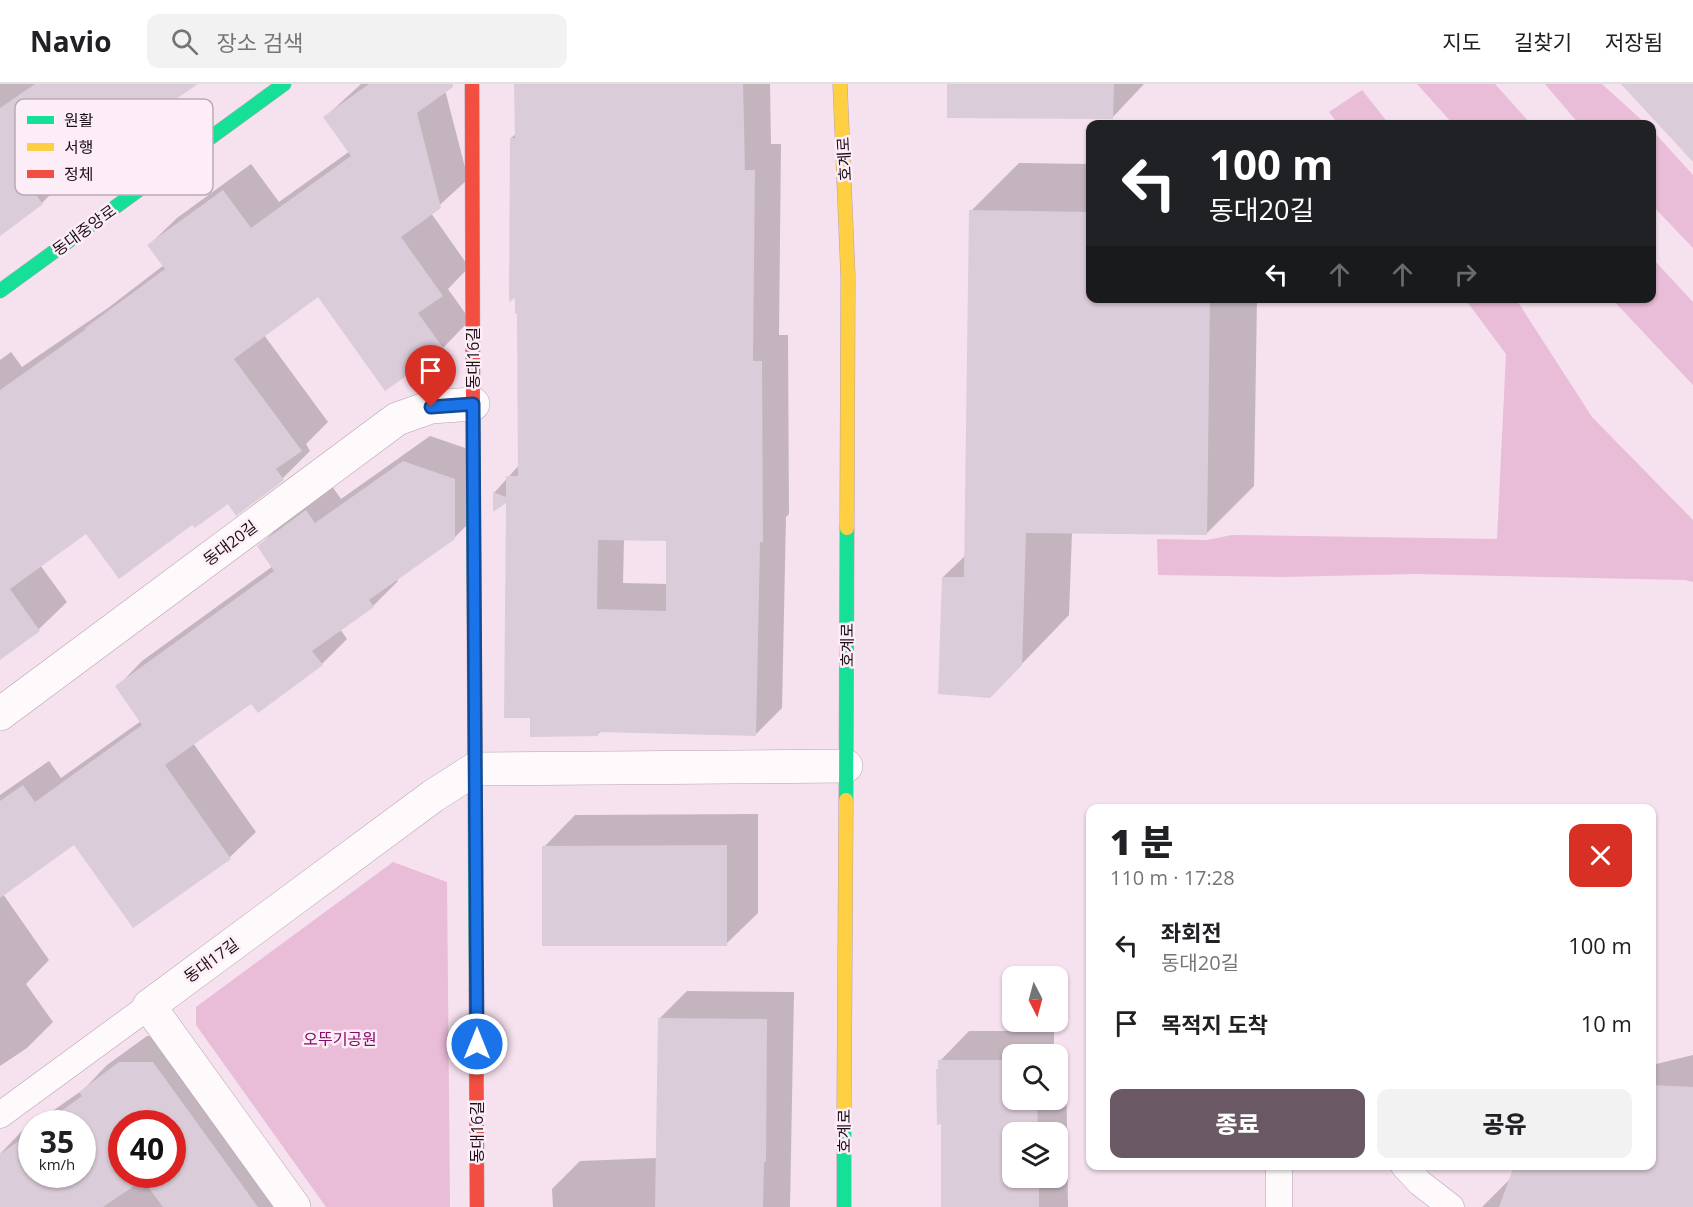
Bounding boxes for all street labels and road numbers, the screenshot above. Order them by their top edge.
street label: 호계로 [832,136,856,182]
street label: 동대중앙로 [48,199,120,261]
street label: 동대16길 [462,327,484,389]
street label: 동대20길 [198,515,262,571]
street label: 호계로 [836,623,858,667]
street label: 동대17길 [179,933,243,987]
street label: 동대16길 [466,1101,488,1163]
street label: 호계로 [833,1109,855,1153]

